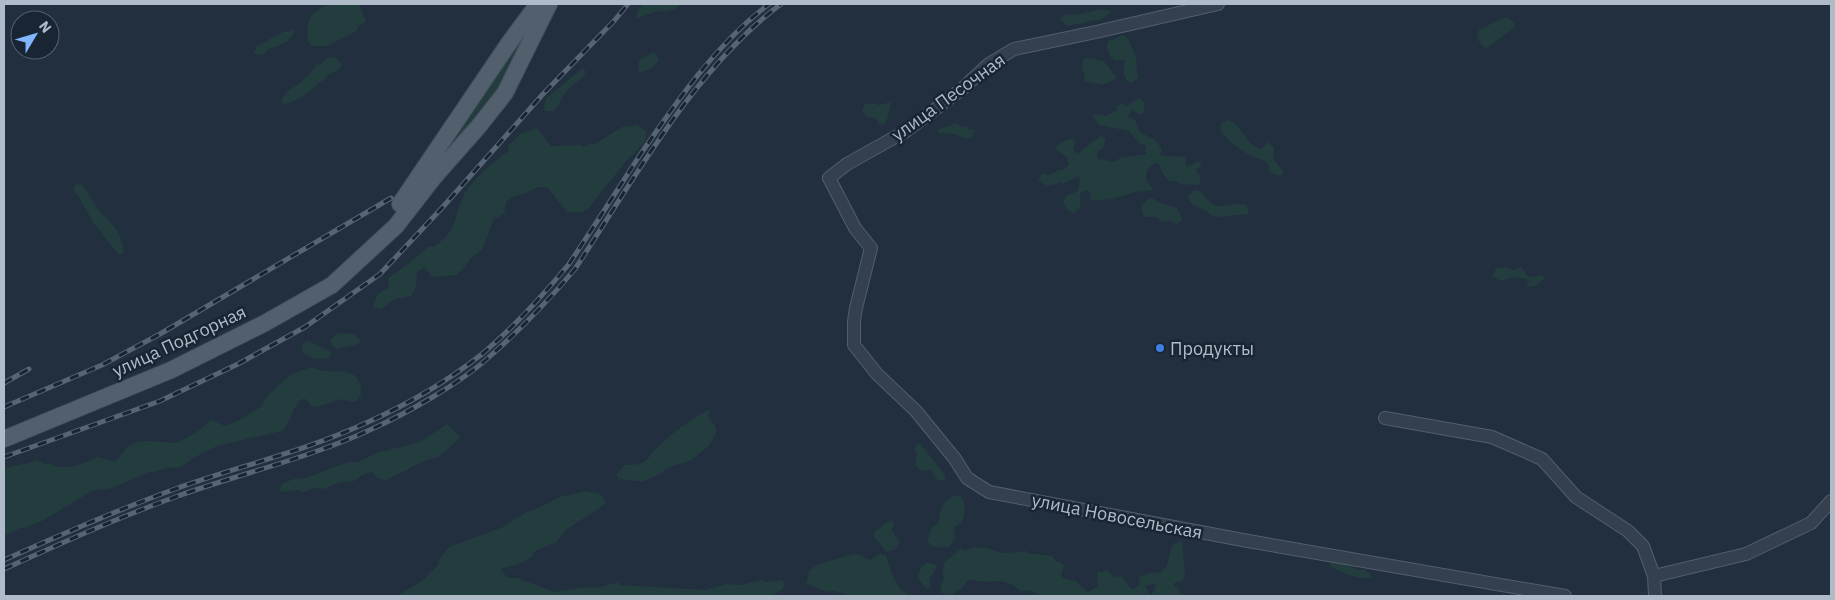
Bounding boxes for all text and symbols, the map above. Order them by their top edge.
north arrow [10,10,60,60]
text: N [35,17,55,37]
street label: улица Песочная [887,48,1009,146]
street label: улица Подгорная [108,300,250,382]
place label: Продукты [1170,337,1254,360]
marker: Продукты [1154,342,1166,354]
street label: улица Новосельская [1030,488,1204,544]

